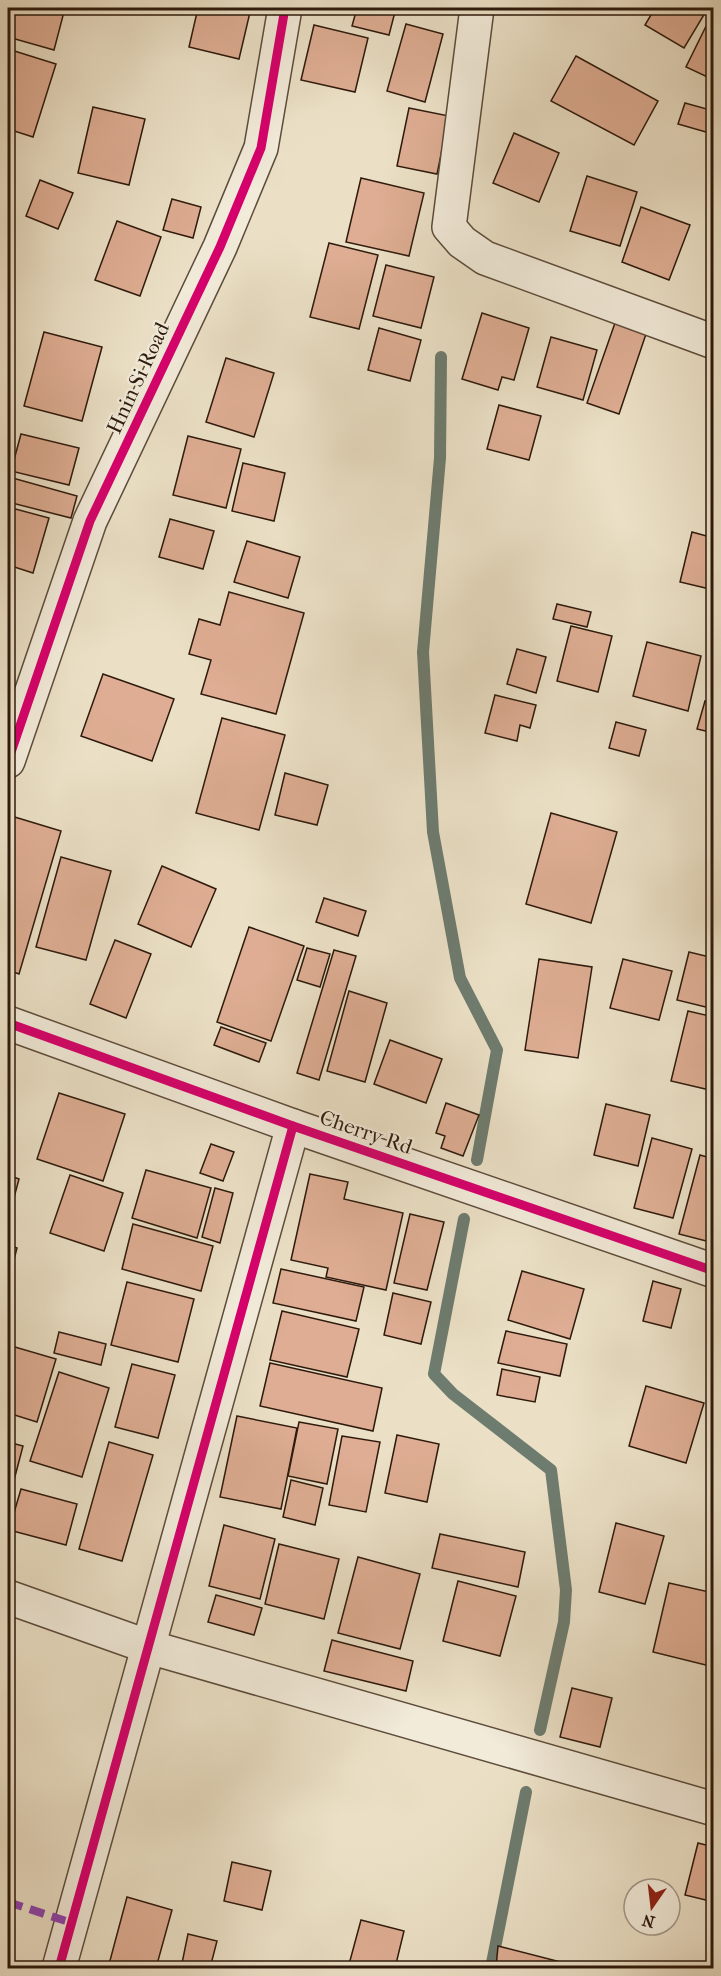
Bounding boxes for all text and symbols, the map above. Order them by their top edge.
street label: Hnin Si Road [102,318,174,437]
street label: Cherry Rd [317,1105,416,1159]
north arrow [622,1877,682,1937]
text: N [639,1910,657,1932]

